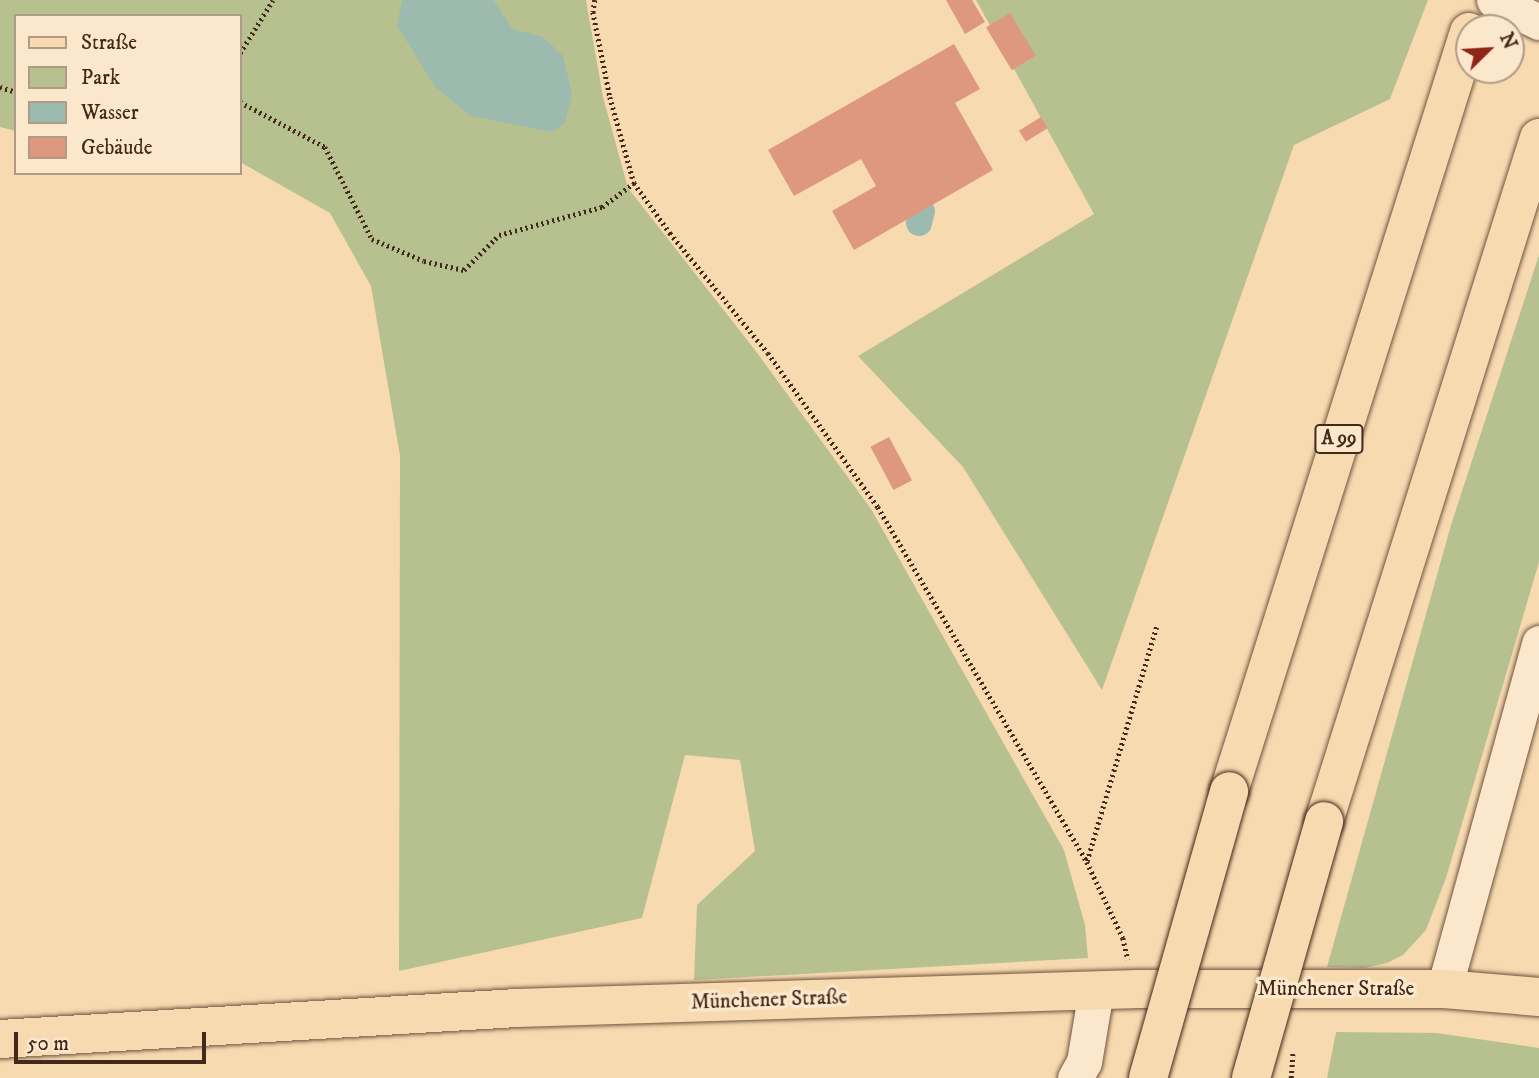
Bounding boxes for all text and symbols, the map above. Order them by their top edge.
legend [14,14,242,175]
north arrow [1455,14,1525,84]
text: N [1494,29,1521,53]
text: Straße [81,30,137,56]
text: Park [81,65,120,91]
text: Wasser [81,100,138,126]
text: Gebäude [81,135,152,161]
road number: A 99 [1313,424,1365,454]
street label: Münchener Straße [1258,976,1414,1002]
street label: Münchener Straße [690,985,848,1015]
scale bar [18,1018,210,1062]
text: 50 m [27,1031,69,1057]

